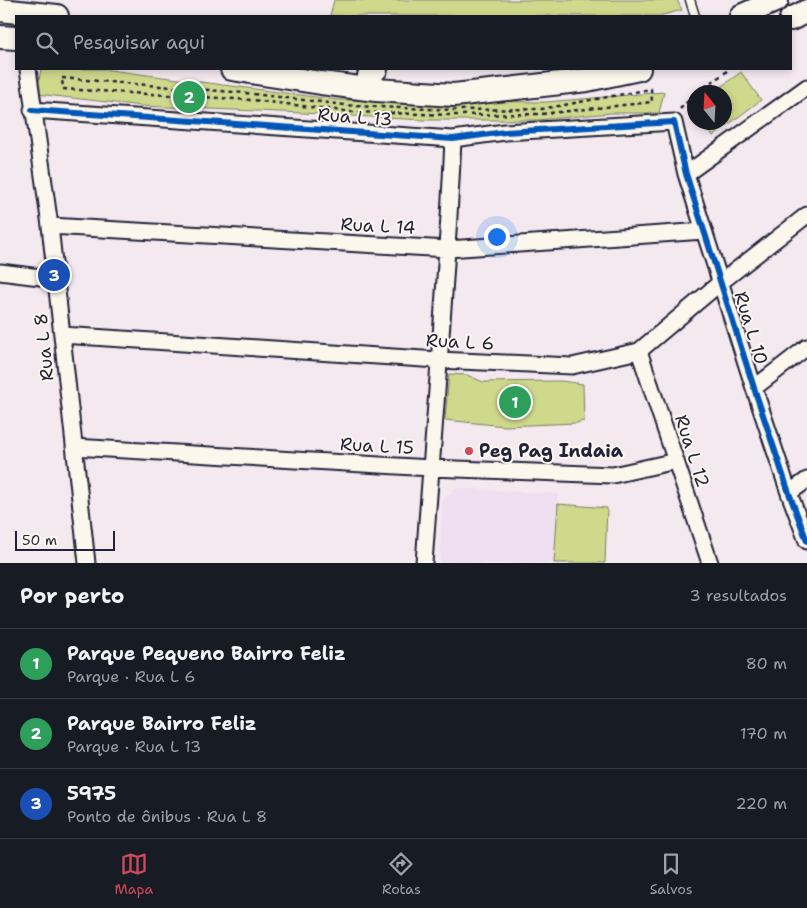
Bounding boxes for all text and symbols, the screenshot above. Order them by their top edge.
search box [15,15,792,70]
icon: search [33,29,61,57]
text: Pesquisar aqui [73,30,205,55]
pin: 2 [173,78,205,116]
north arrow [687,85,732,130]
street label: Rua L 13 [317,102,393,132]
street label: Rua L 14 [340,212,416,240]
your location [484,224,510,250]
pin: 3 [38,256,70,294]
street label: Rua L 10 [729,288,773,368]
street label: Rua L 8 [28,312,60,382]
street label: Rua L 6 [425,328,495,356]
pin: 1 [499,383,531,421]
street label: Rua L 12 [669,412,715,490]
street label: Rua L 15 [339,432,415,460]
place label: Peg Pag Indaia [479,439,624,463]
marker: Peg Pag Indaia [463,445,475,457]
scale bar [15,528,115,551]
text: 50 m [22,531,57,549]
text: Por perto [20,582,124,610]
text: 3 resultados [689,585,787,606]
text: Parque Pequeno Bairro Feliz [67,641,346,666]
text: 1 [32,653,40,674]
text: 80 m [746,653,787,674]
text: Parque · Rua L 6 [67,666,195,687]
text: Parque Bairro Feliz [67,711,257,736]
text: 2 [30,723,42,744]
text: 170 m [740,723,787,744]
text: Parque · Rua L 13 [67,736,201,757]
text: 5975 [67,781,116,806]
text: 3 [30,793,42,814]
text: 220 m [735,793,787,814]
text: Ponto de ônibus · Rua L 8 [67,806,267,827]
tab: Mapa [114,850,153,898]
tab: Rotas [382,850,421,898]
tab: Salvos [650,850,693,898]

